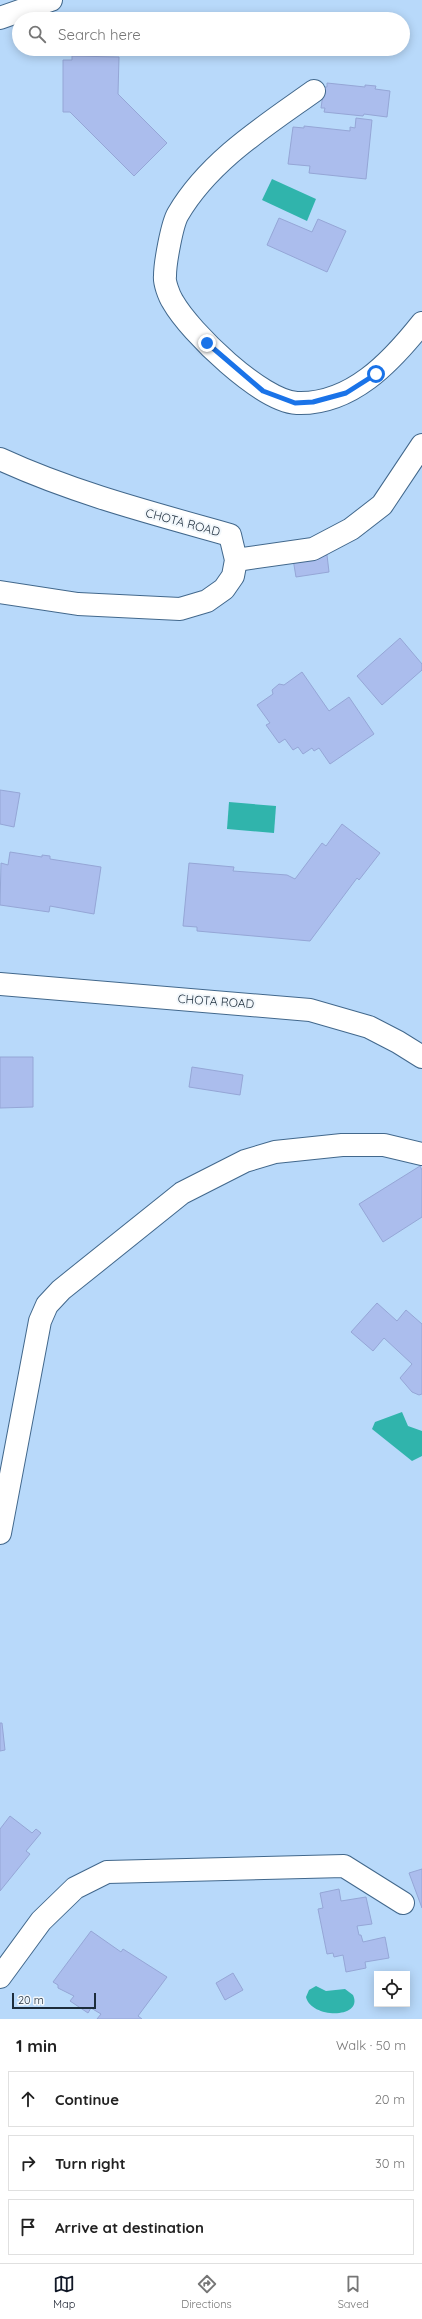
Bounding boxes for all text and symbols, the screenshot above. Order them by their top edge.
search box [12,12,410,56]
icon: search [26,23,48,45]
text: Search here [58,25,141,44]
route end [198,334,216,352]
route start [367,365,385,383]
street label: CHOTA ROAD [144,505,222,539]
street label: CHOTA ROAD [177,991,255,1011]
map controls [374,1971,410,2007]
button: locate [374,1971,410,2007]
scale bar [12,1991,96,2010]
text: 20 m [18,1993,44,2007]
text: 1 min [16,2035,57,2056]
text: Walk · 50 m [336,2037,406,2053]
icon: ahead [17,2088,39,2110]
text: Continue [55,2090,119,2109]
text: 20 m [375,2091,405,2107]
icon: right [17,2152,39,2174]
text: Turn right [55,2154,126,2173]
text: 30 m [375,2155,405,2171]
icon: arrive [17,2216,39,2238]
text: Arrive at destination [55,2218,204,2237]
tab: Map [53,2273,75,2311]
tab: Directions [181,2273,232,2311]
tab: Saved [338,2273,369,2311]

